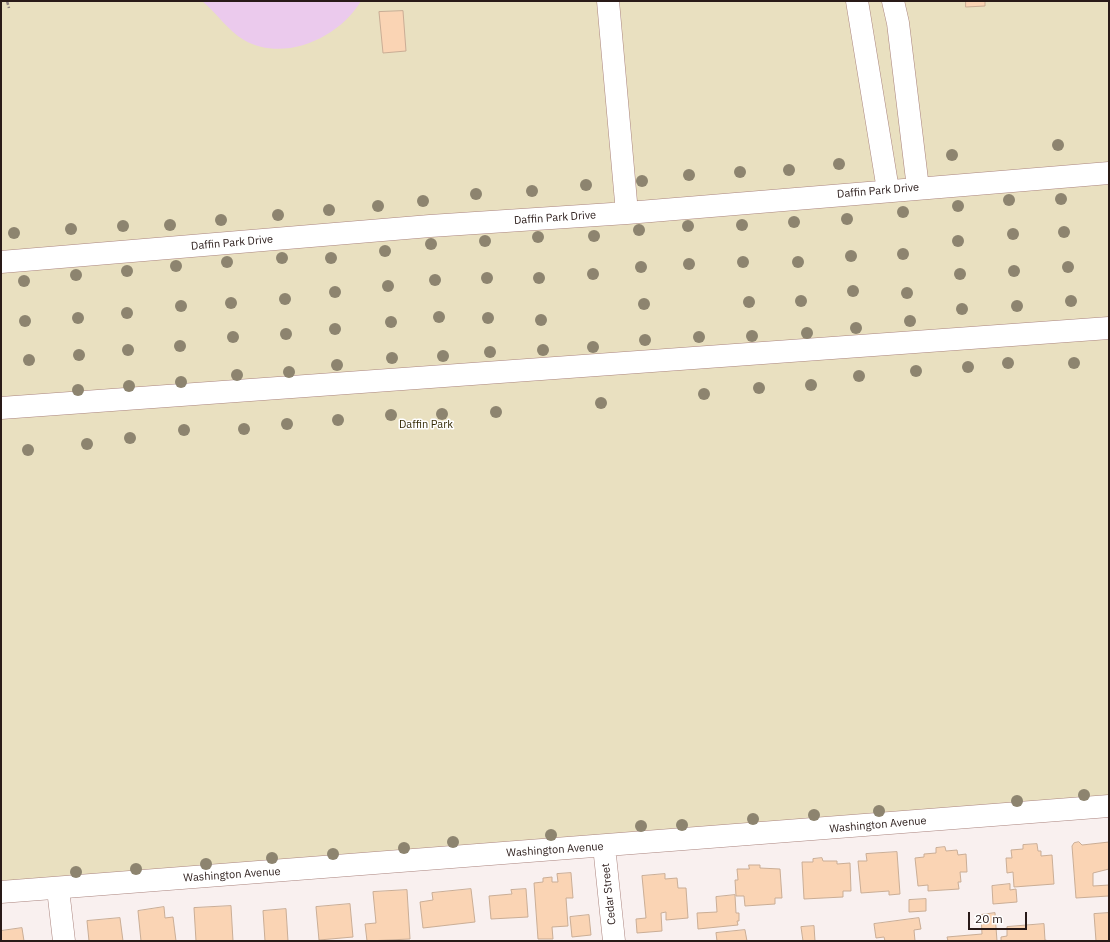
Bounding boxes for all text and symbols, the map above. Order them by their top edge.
street label: Daffin Park Drive [836,181,920,201]
street label: Daffin Park Drive [513,209,597,227]
street label: Daffin Park Drive [190,233,274,253]
park label: Daffin Park [399,418,453,432]
street label: Washington Avenue [829,814,927,836]
street label: Washington Avenue [506,840,604,860]
street label: Cedar Street [599,863,619,925]
street label: Washington Avenue [183,865,281,885]
scale bar [970,904,1029,930]
text: 20 m [975,911,1003,926]

